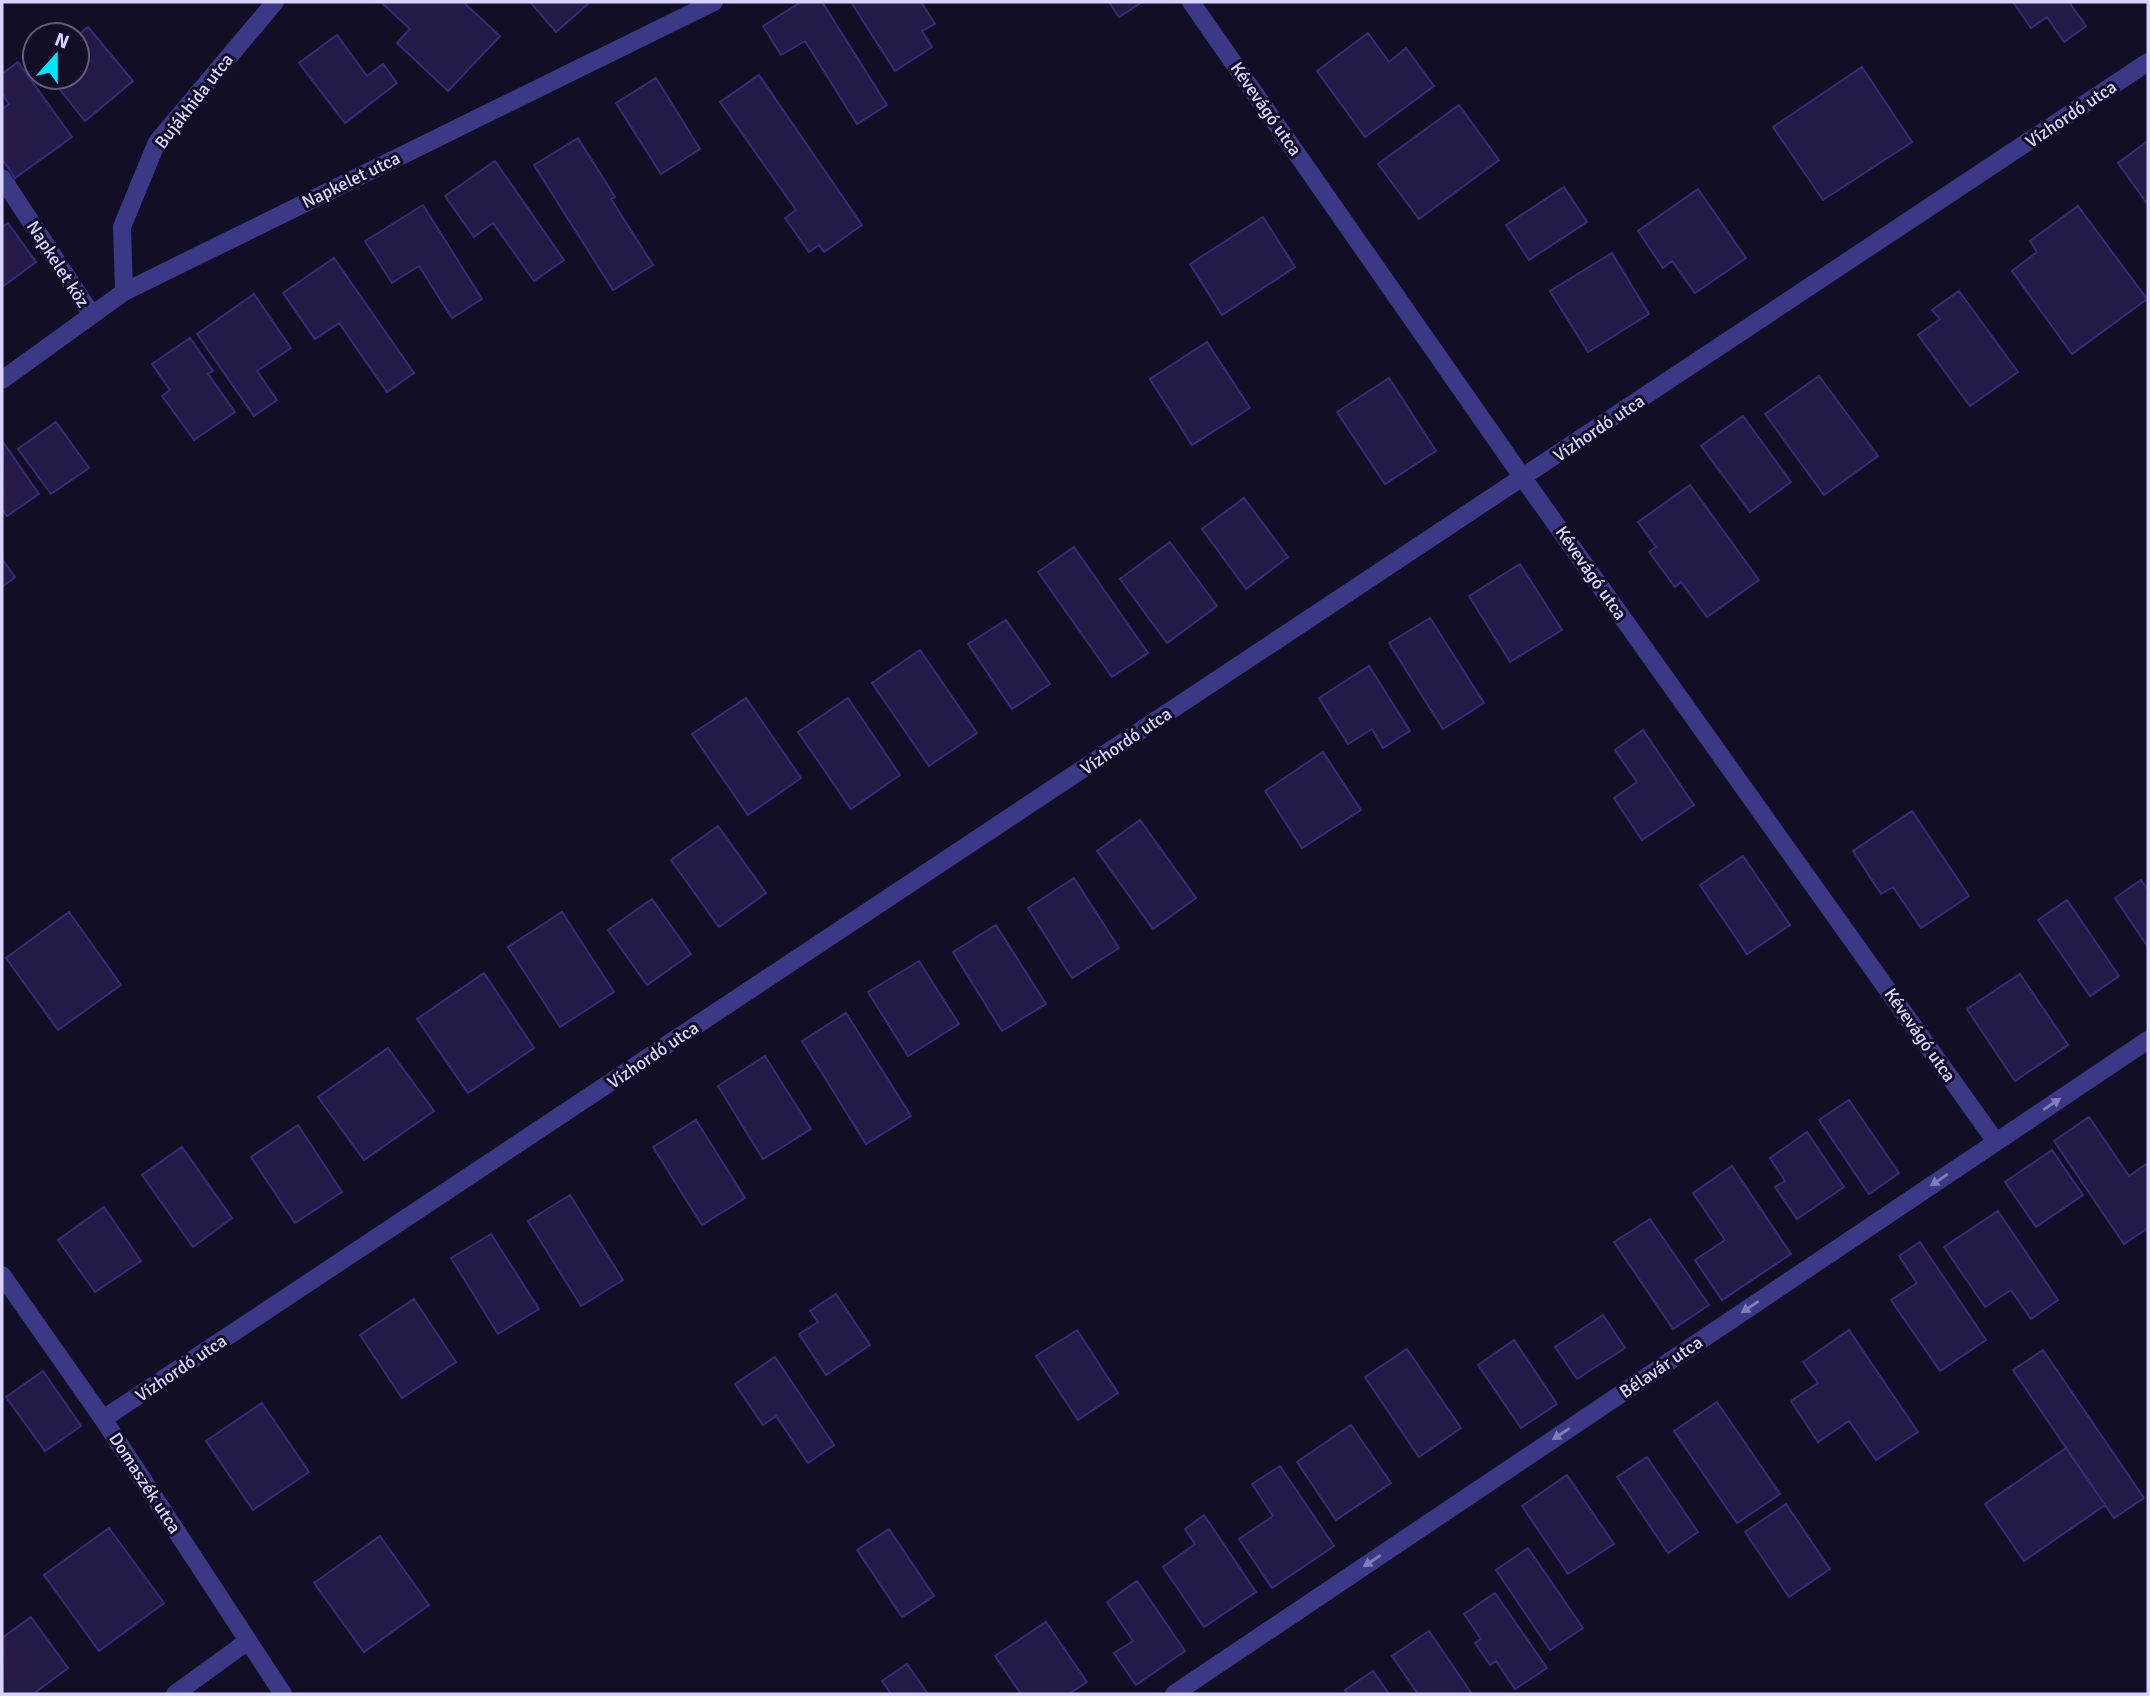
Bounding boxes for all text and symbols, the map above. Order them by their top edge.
north arrow [21,21,91,91]
text: N [51,27,72,55]
street label: Bujákhida utca [150,49,238,153]
street label: Kévevágó utca [1226,58,1306,160]
street label: Vízhordó utca [2021,75,2121,153]
street label: Napkelet utca [298,147,404,213]
street label: Napkelet köz [22,217,94,311]
street label: Vízhordó utca [1549,389,1649,467]
street label: Kévevágó utca [1551,522,1631,624]
street label: Vízhordó utca [1076,702,1176,780]
street label: Kévevágó utca [1880,984,1960,1086]
street label: Vízhordó utca [603,1016,703,1094]
one-way arrow [2043,1098,2062,1111]
one-way arrow [1930,1173,1948,1187]
one-way arrow [1741,1300,1759,1314]
street label: Vízhordó utca [131,1329,231,1407]
street label: Bélavár utca [1615,1331,1707,1403]
one-way arrow [1552,1427,1570,1441]
street label: Domaszék utca [104,1428,186,1538]
one-way arrow [1363,1554,1382,1567]

